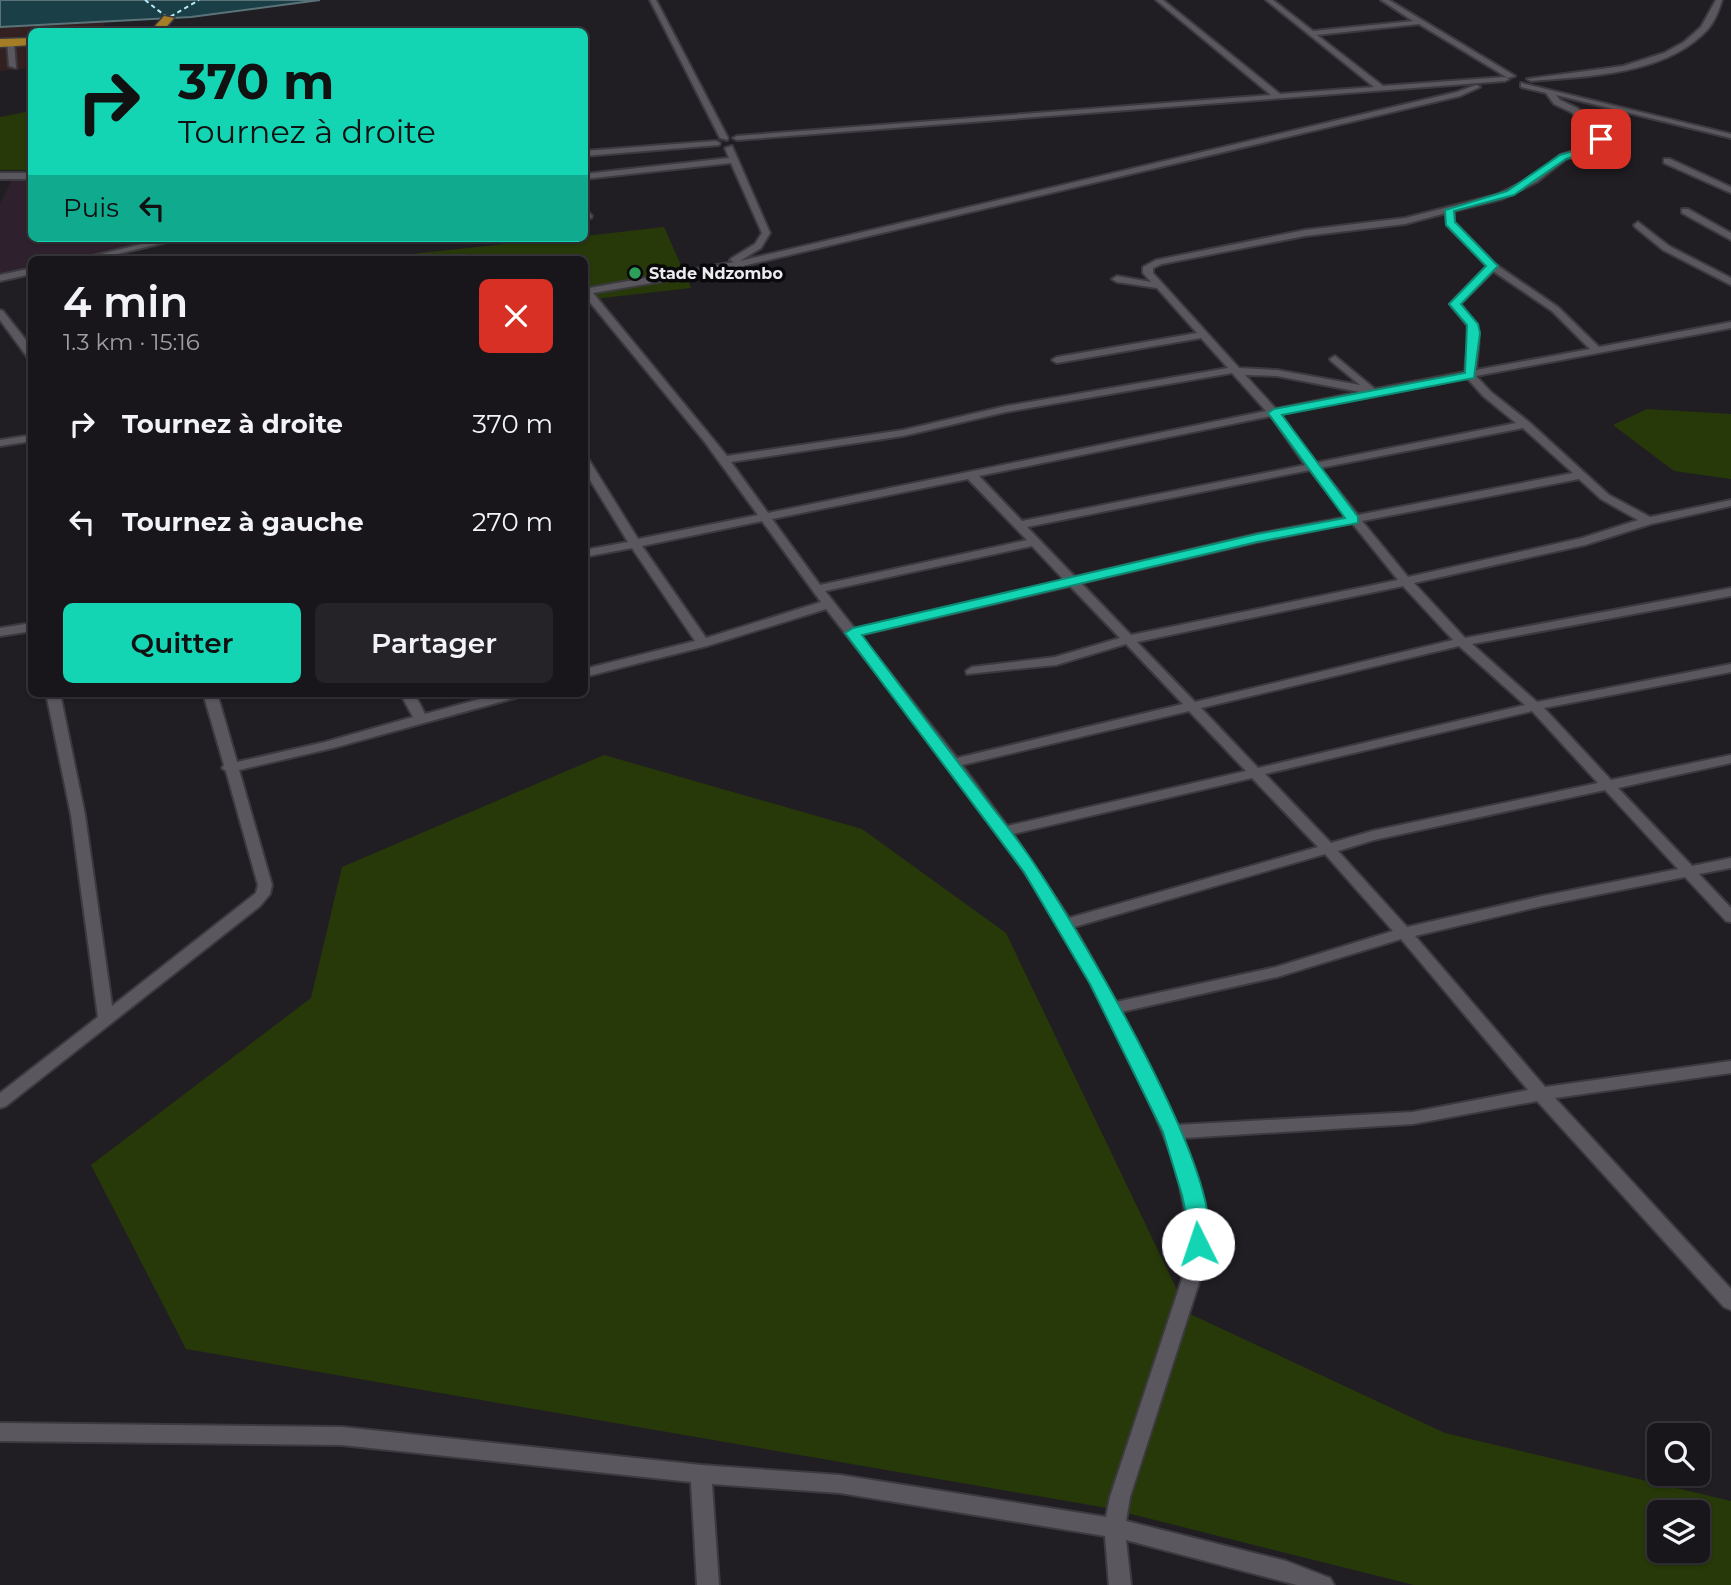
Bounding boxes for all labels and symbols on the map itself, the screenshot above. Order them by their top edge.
pin [1571,109,1631,169]
place label: Stade Ndzombo [649,264,783,283]
marker: Stade Ndzombo [627,265,643,281]
position arrow [1161,1207,1235,1281]

